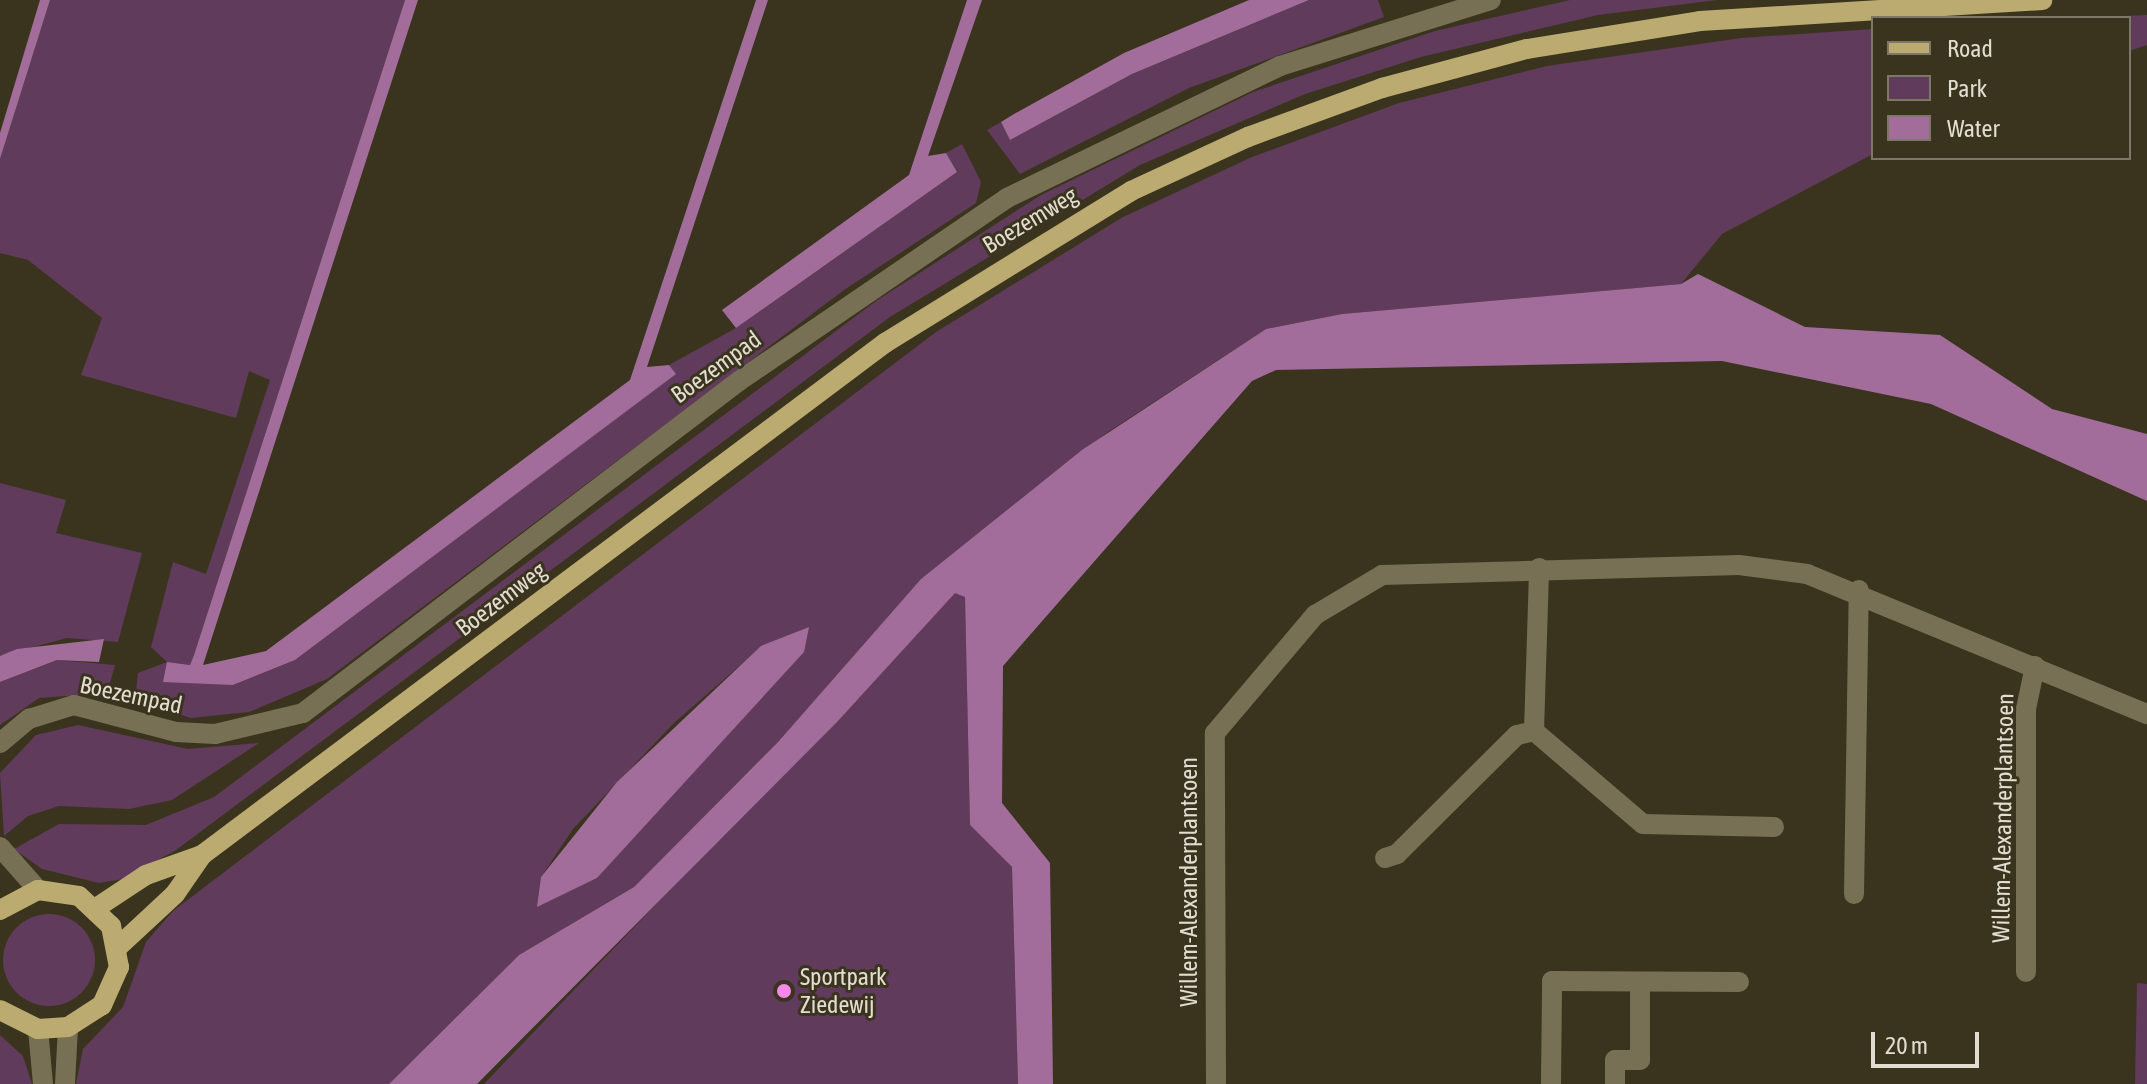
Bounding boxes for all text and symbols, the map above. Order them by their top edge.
legend [1871,16,2131,160]
text: Road [1947,35,1993,62]
text: Park [1947,75,1987,102]
text: Water [1947,115,2000,142]
street label: Boezemweg [977,181,1083,259]
street label: Boezempad [665,325,767,409]
street label: Boezemweg [450,556,552,642]
street label: Boezempad [77,670,185,720]
street label: Willem-Alexanderplantsoen [1986,693,2020,943]
street label: Willem-Alexanderplantsoen [1175,757,1203,1007]
place label: Sportpark Ziedewij [800,963,887,1019]
marker: Sportpark Ziedewij [775,982,793,1000]
scale bar [1875,1016,1983,1066]
text: 20 m [1885,1032,1928,1059]

